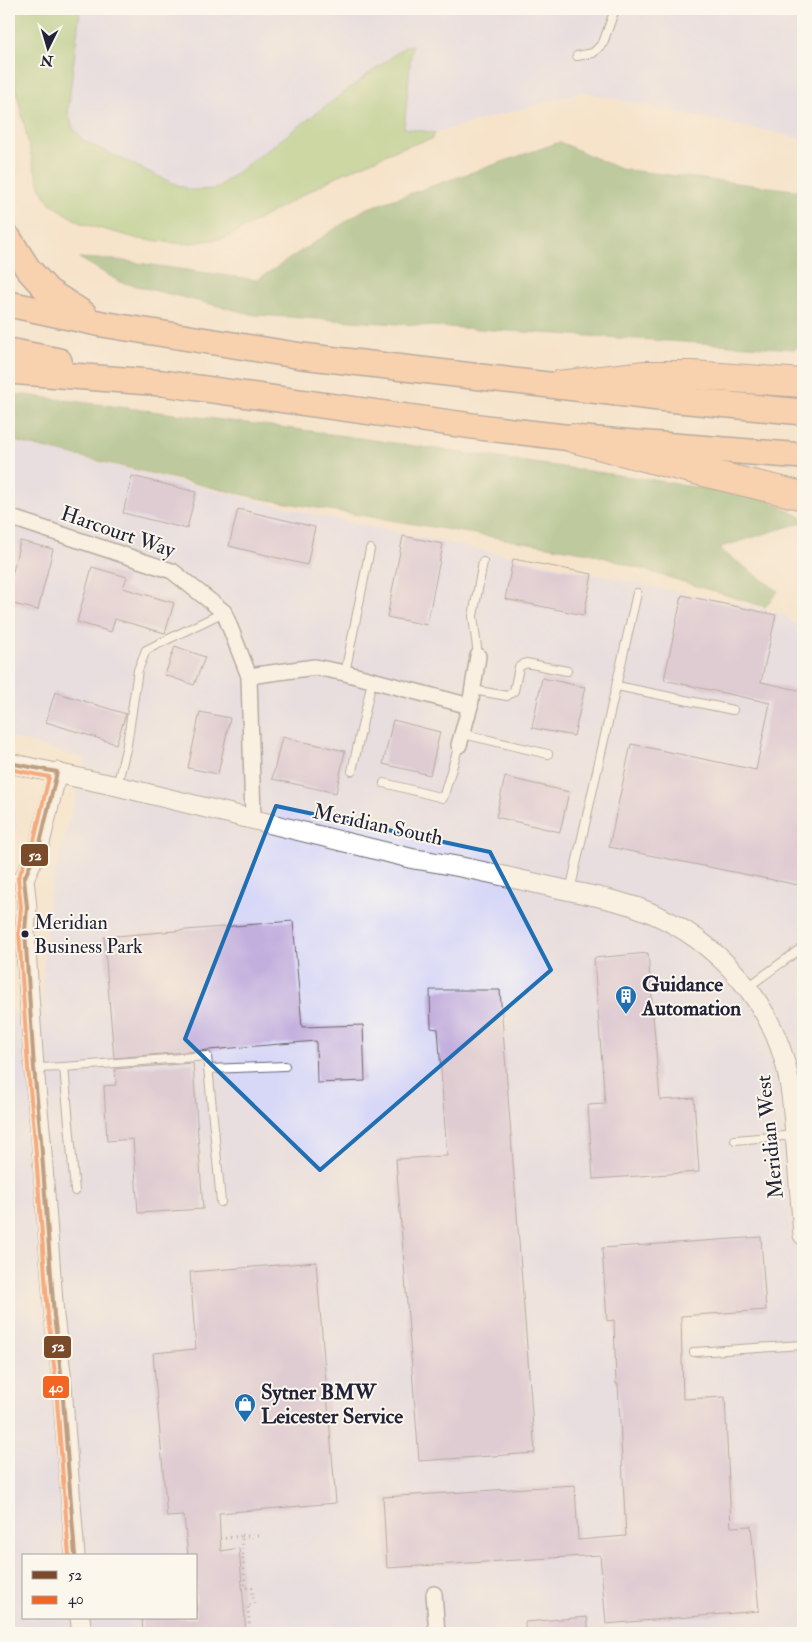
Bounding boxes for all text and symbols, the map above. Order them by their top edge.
north arrow [22,22,72,72]
text: N [39,51,55,70]
street label: Harcourt Way [57,500,179,564]
street label: Meridian South [311,798,445,852]
line badge: 52 [20,843,49,867]
text: 52 [28,847,42,864]
place label: Meridian Business Park [34,910,143,959]
marker: Meridian Business Park [20,929,30,939]
place label: Guidance Automation [641,971,741,1022]
building icon: Guidance Automation [614,984,638,1015]
street label: Meridian West [750,1074,790,1200]
line badge: 52 [43,1335,72,1359]
text: 52 [51,1338,65,1355]
line badge: 40 [42,1375,70,1399]
text: 40 [48,1379,63,1396]
place label: Sytner BMW Leicester Service [261,1379,403,1430]
shop icon: Sytner BMW Leicester Service [233,1392,257,1423]
legend [22,1554,198,1620]
text: 52 [68,1566,83,1585]
text: 40 [68,1590,84,1609]

